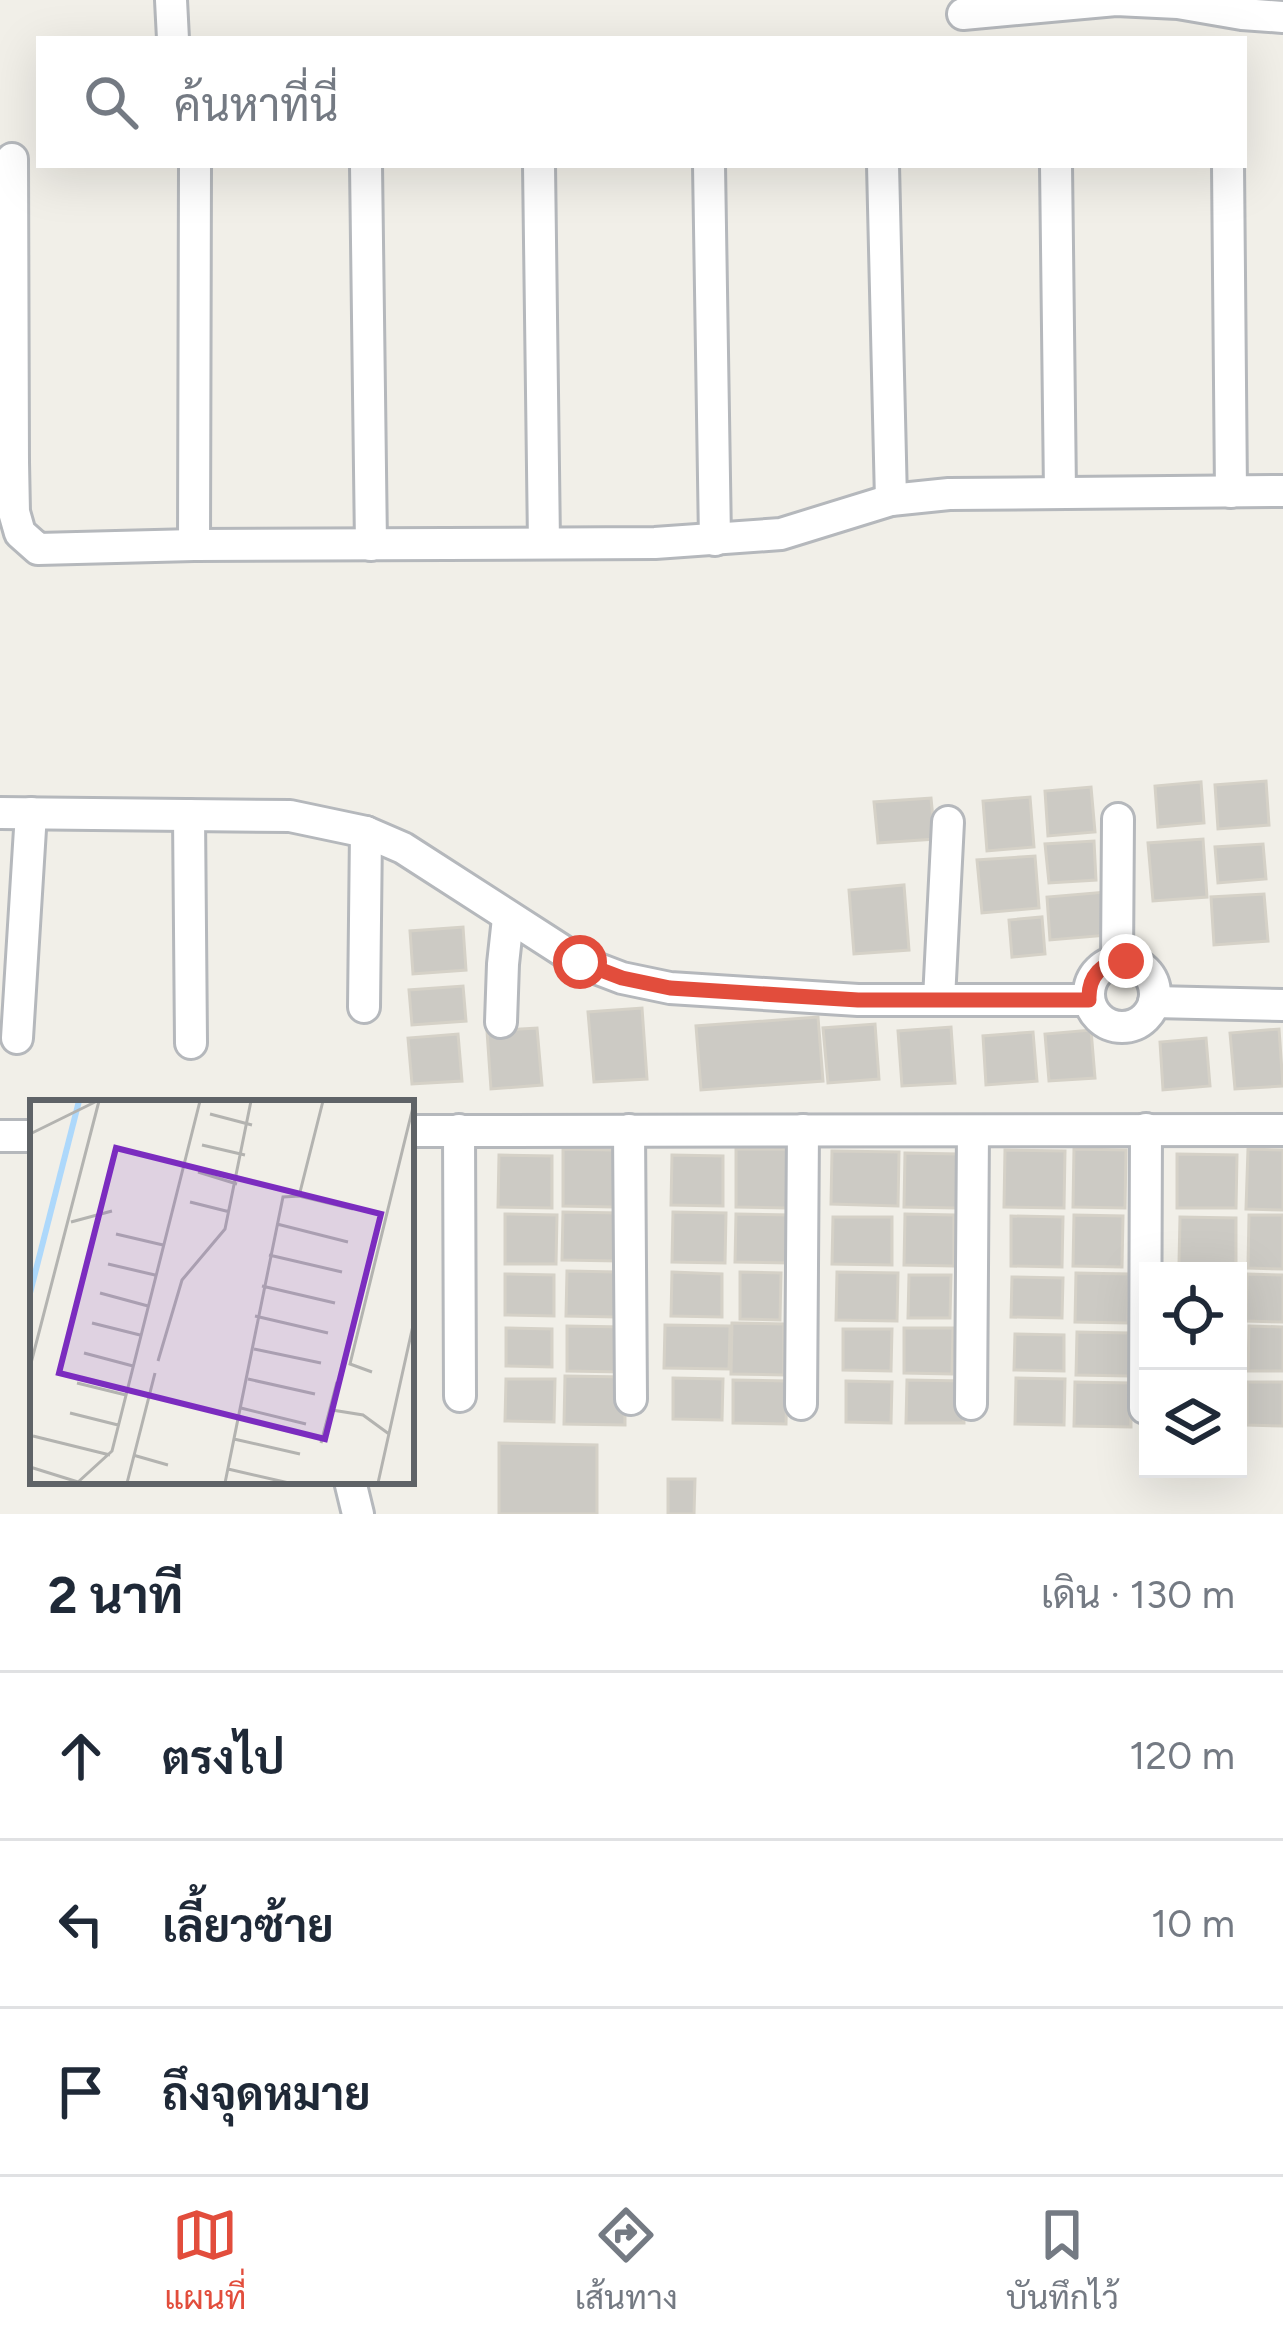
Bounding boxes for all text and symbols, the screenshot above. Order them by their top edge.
search box [36,36,1247,168]
icon: search [78,69,144,135]
text: ค้นหาที่นี่ [174,78,338,132]
route end [1099,934,1153,988]
route start [553,935,607,989]
inset map [30,1100,414,1484]
map controls [1139,1262,1247,1478]
button: locate [1139,1262,1247,1370]
button: layers [1139,1370,1247,1478]
text: 2 นาที [48,1565,183,1626]
text: เดิน · 130 m [1041,1571,1235,1618]
icon: ahead [48,1723,114,1789]
text: ตรงไป [162,1731,285,1785]
text: 120 m [1129,1732,1235,1779]
icon: left [48,1891,114,1957]
text: เลี้ยวซ้าย [162,1899,334,1953]
text: 10 m [1151,1900,1235,1947]
icon: arrive [48,2059,114,2125]
text: ถึงจุดหมาย [162,2067,371,2121]
tab: แผนที่ [164,2202,246,2317]
tab: เส้นทาง [575,2202,678,2317]
tab: บันทึกไว้ [1006,2202,1119,2317]

